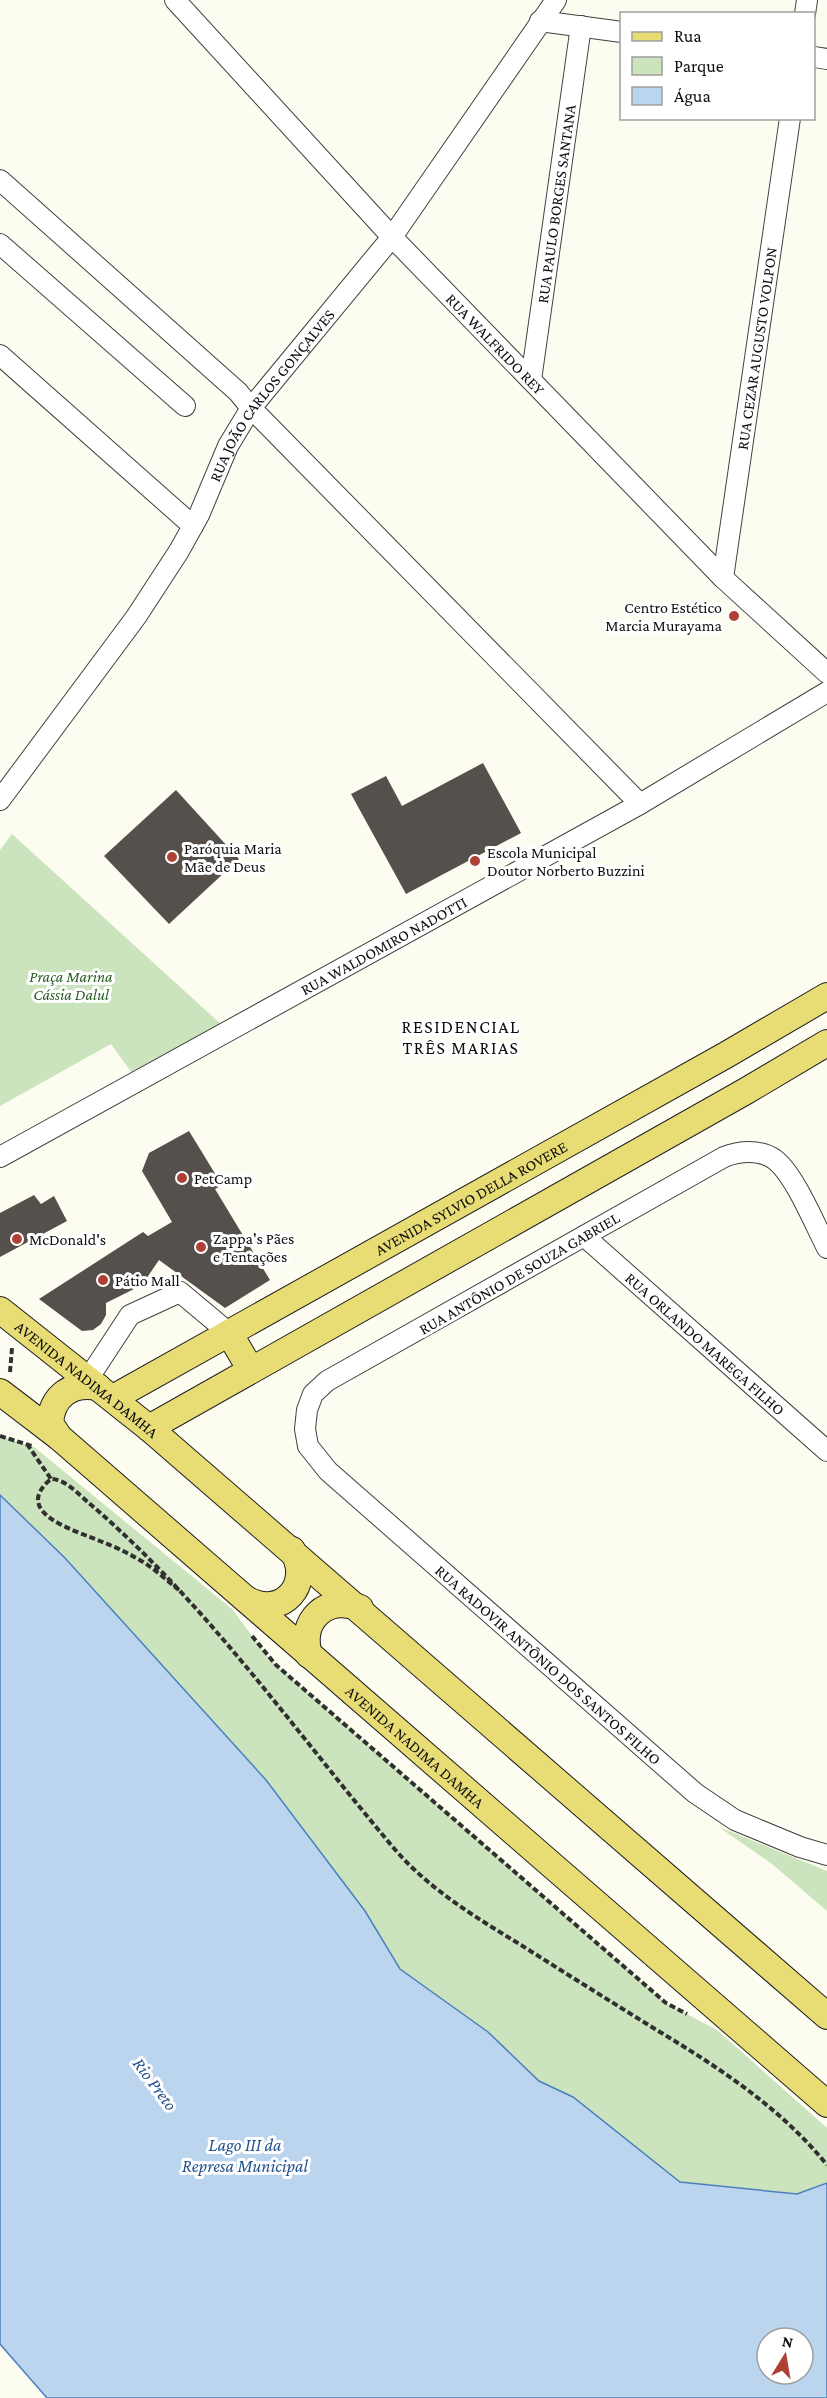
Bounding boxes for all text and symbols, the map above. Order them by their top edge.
legend [620,12,815,120]
text: Rua [674,26,702,46]
text: Parque [674,56,724,76]
text: Água [674,86,711,106]
street label: RUA PAULO BORGES SANTANA [534,102,579,304]
street label: RUA CEZAR AUGUSTO VOLPON [734,246,780,451]
street label: RUA WALFRIDO REY [443,290,548,398]
street label: RUA JOÃO CARLOS GONÇALVES [206,306,338,484]
place label: Centro Estético Marcia Murayama [605,599,723,635]
marker: Centro Estético Marcia Murayama [727,609,741,623]
place label: Paróquia Maria Mãe de Deus [184,840,282,875]
place label: Escola Municipal Doutor Norberto Buzzini [487,844,645,879]
marker: Paróquia Maria Mãe de Deus [165,850,179,864]
marker: Escola Municipal Doutor Norberto Buzzini [468,854,482,868]
street label: RUA WALDOMIRO NADOTTI [298,893,470,998]
park label: Praça Marina Cássia Dalul [29,968,113,1003]
district label: RESIDENCIAL TRÊS MARIAS [402,1017,521,1058]
street label: AVENIDA SYLVIO DELLA ROVERE [372,1138,570,1259]
place label: PetCamp [194,1170,252,1188]
marker: PetCamp [175,1171,189,1185]
street label: RUA ANTÔNIO DE SOUZA GABRIEL [416,1209,622,1338]
place label: Zappa's Pães e Tentações [213,1230,294,1266]
place label: McDonald's [29,1231,106,1248]
marker: McDonald's [10,1232,24,1246]
marker: Zappa's Pães e Tentações [194,1240,208,1254]
street label: RUA ORLANDO MAREGA FILHO [622,1269,788,1418]
place label: Pátio Mall [115,1272,180,1289]
marker: Pátio Mall [96,1273,110,1287]
street label: AVENIDA NADIMA DAMHA [12,1317,162,1442]
street label: RUA RADOVIR ANTÔNIO DOS SANTOS FILHO [432,1562,664,1768]
street label: AVENIDA NADIMA DAMHA [342,1682,488,1812]
water label: Rio Preto [129,2054,181,2114]
water label: Lago III da Represa Municipal [182,2135,309,2176]
north arrow [755,2326,815,2386]
text: N [781,2332,795,2351]

